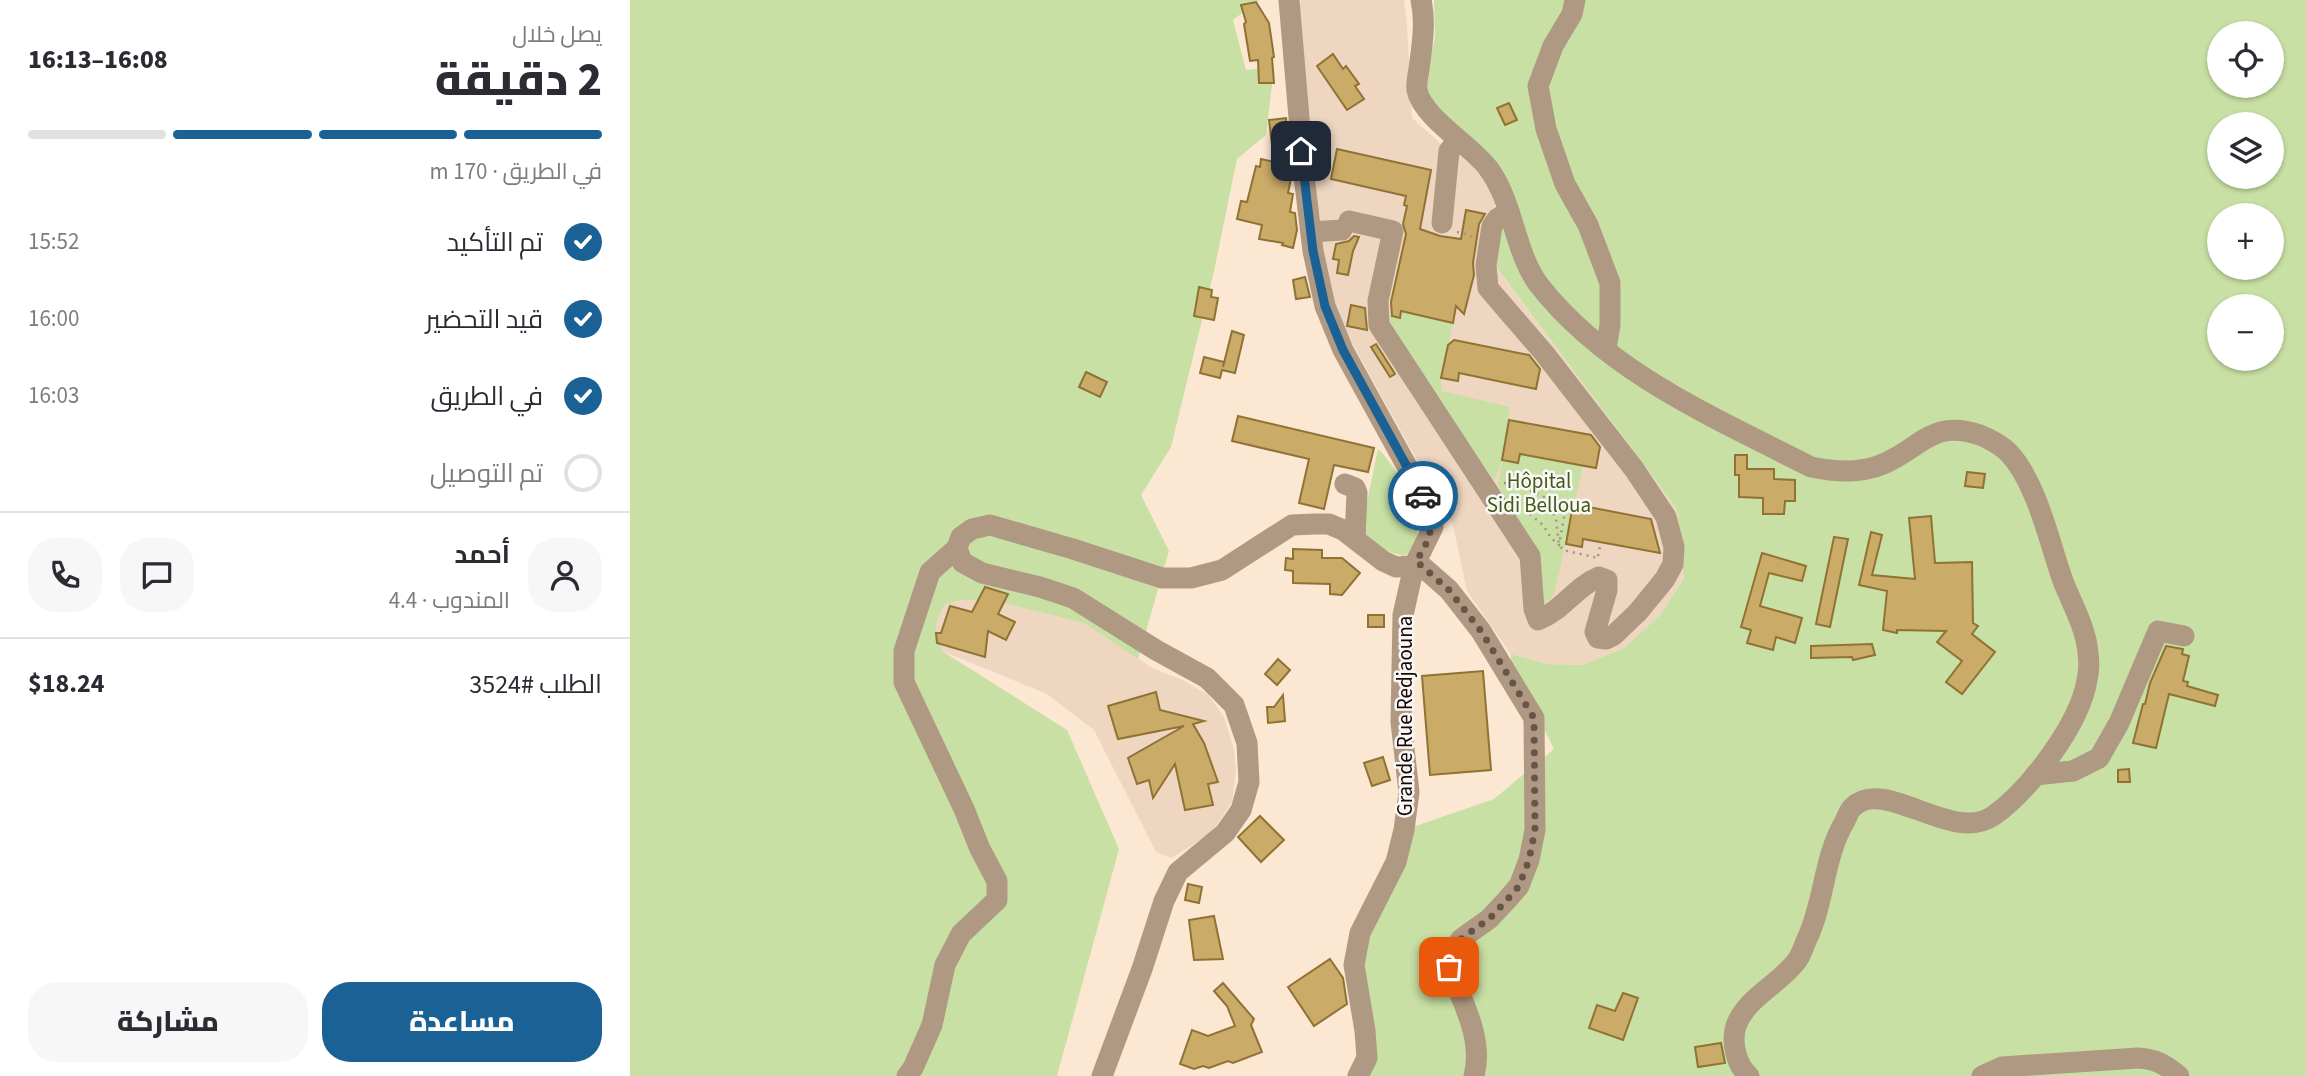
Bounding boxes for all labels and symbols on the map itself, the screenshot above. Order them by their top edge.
pin [1271,121,1331,181]
courier [1388,461,1458,531]
park label: Hôpital Sidi Belloua [1487,466,1591,520]
street label: Grande Rue Redjaouna [1390,616,1420,816]
pin [1419,937,1479,997]

